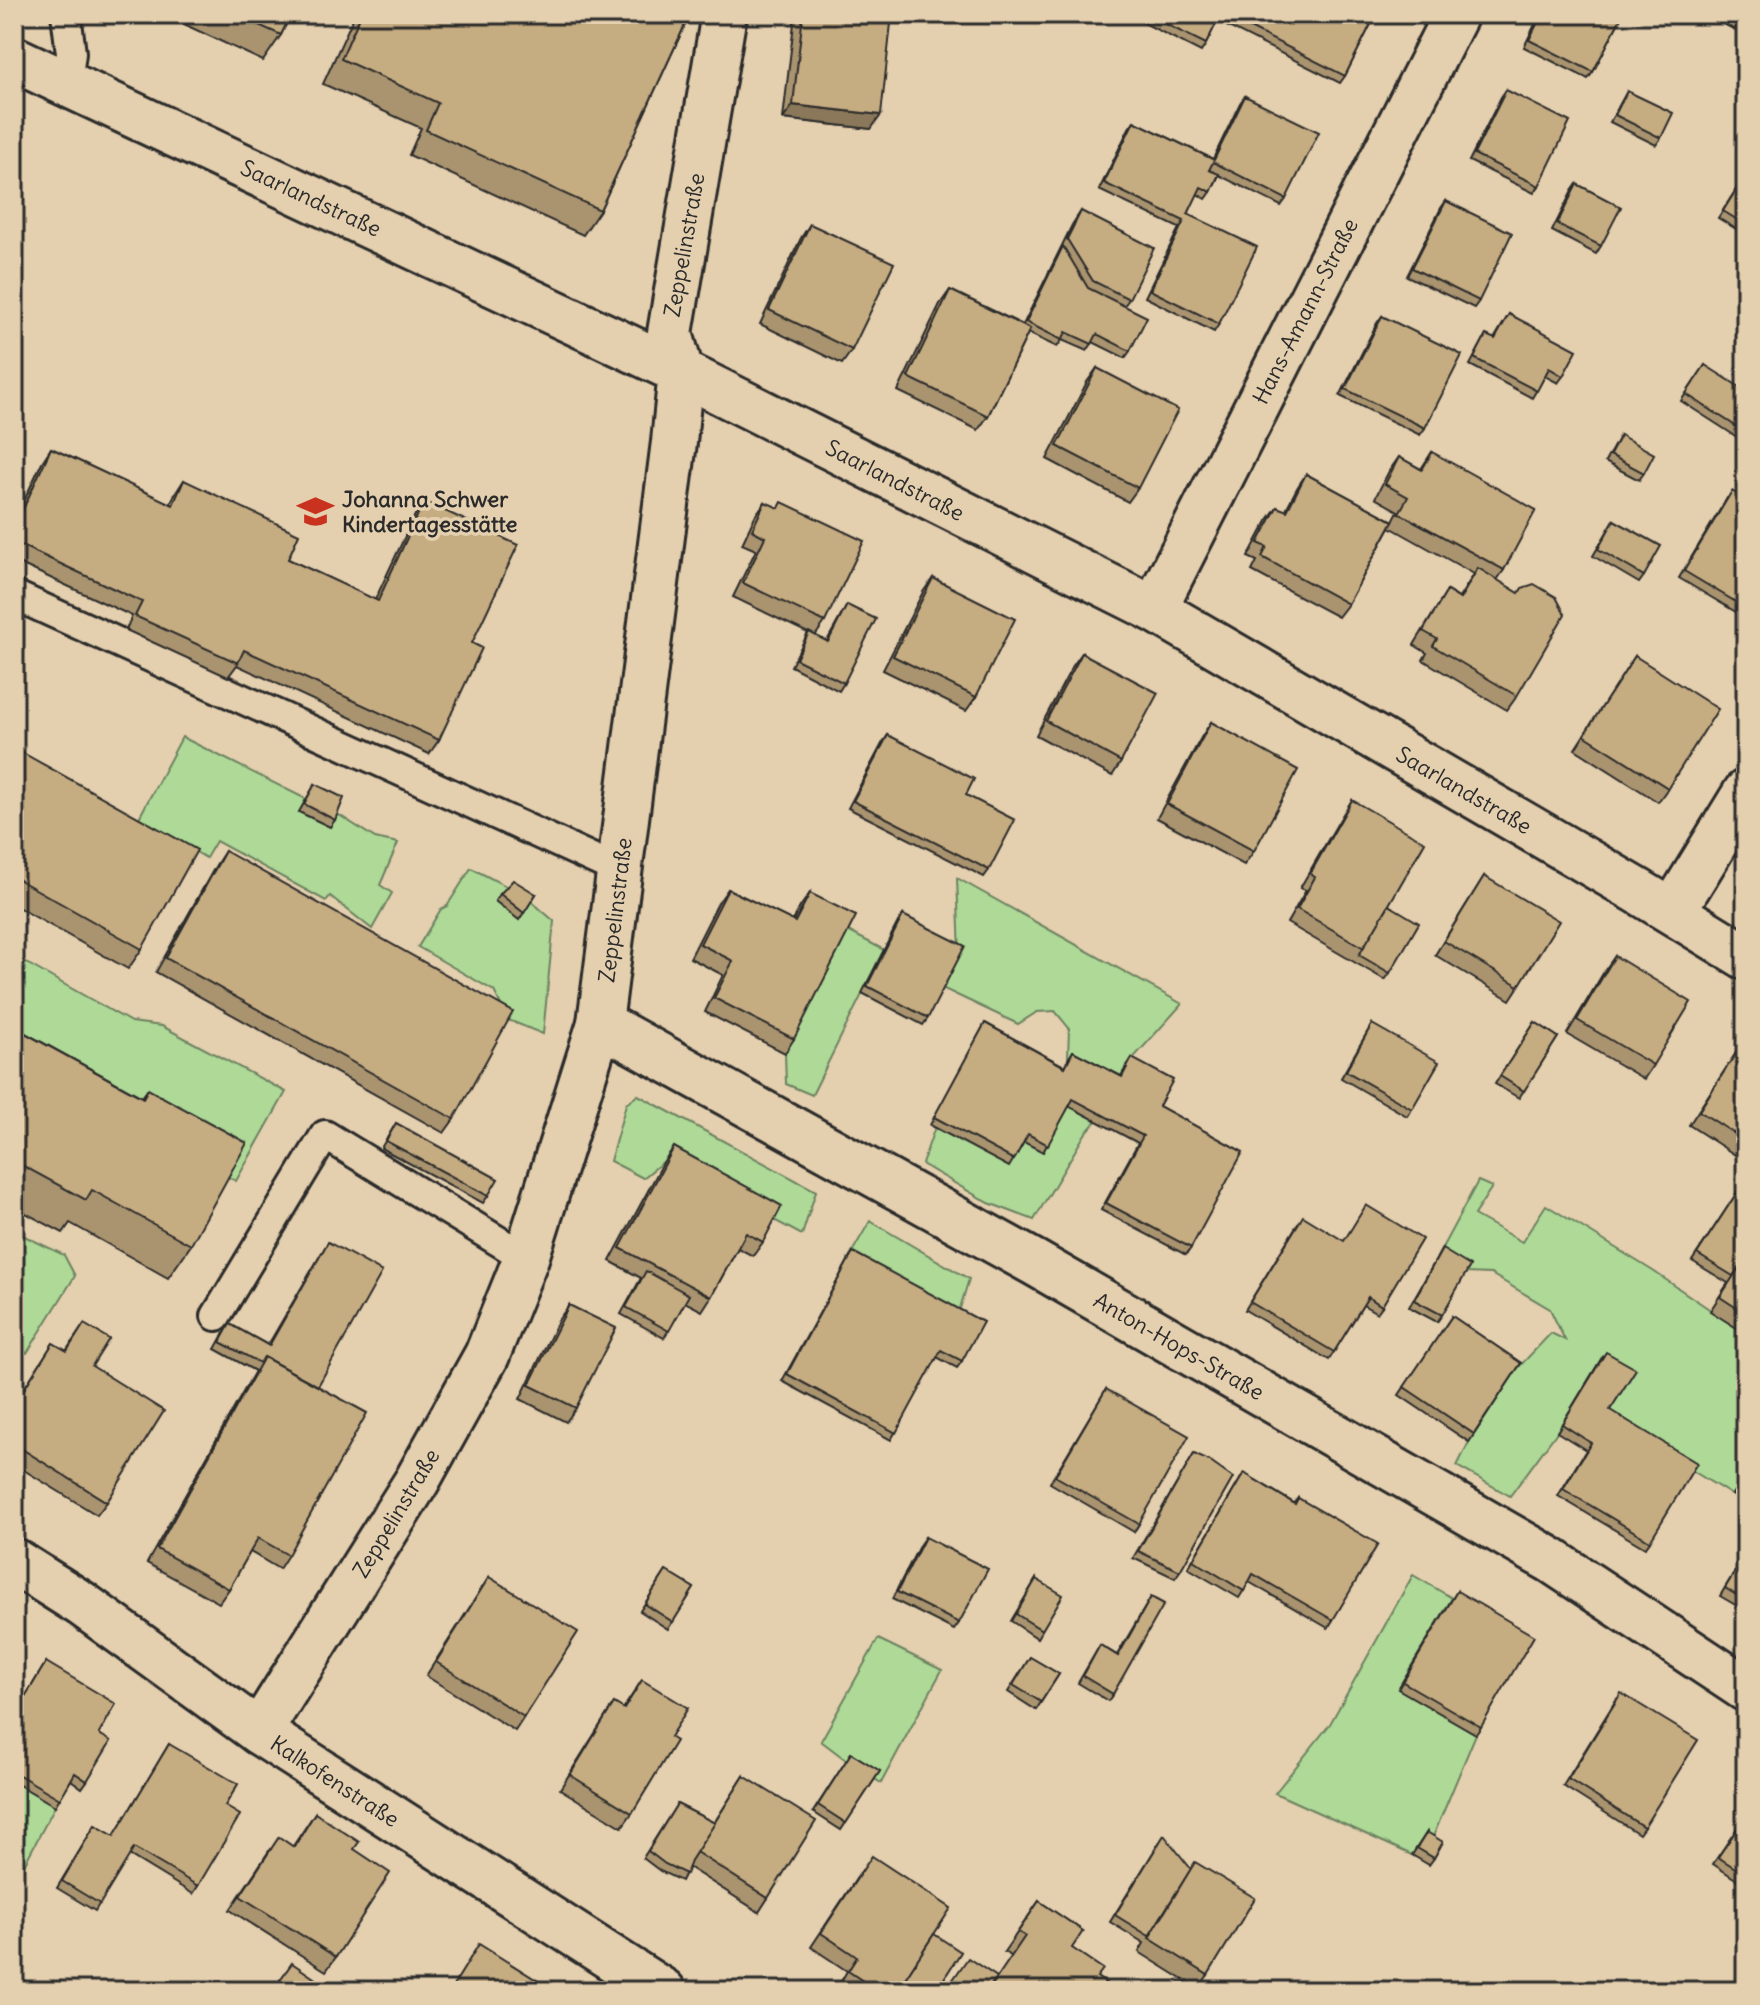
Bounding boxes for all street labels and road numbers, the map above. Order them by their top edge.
street label: Saarlandstraße [236,153,386,243]
street label: Zeppelinstraße [658,171,710,319]
street label: Hans-Amann-Straße [1246,213,1364,409]
street label: Saarlandstraße [821,433,969,527]
street label: Saarlandstraße [1391,740,1537,840]
street label: Zeppelinstraße [592,836,638,984]
street label: Anton-Hops-Straße [1089,1286,1269,1406]
street label: Zeppelinstraße [346,1443,446,1583]
street label: Kalkofenstraße [265,1729,405,1833]

